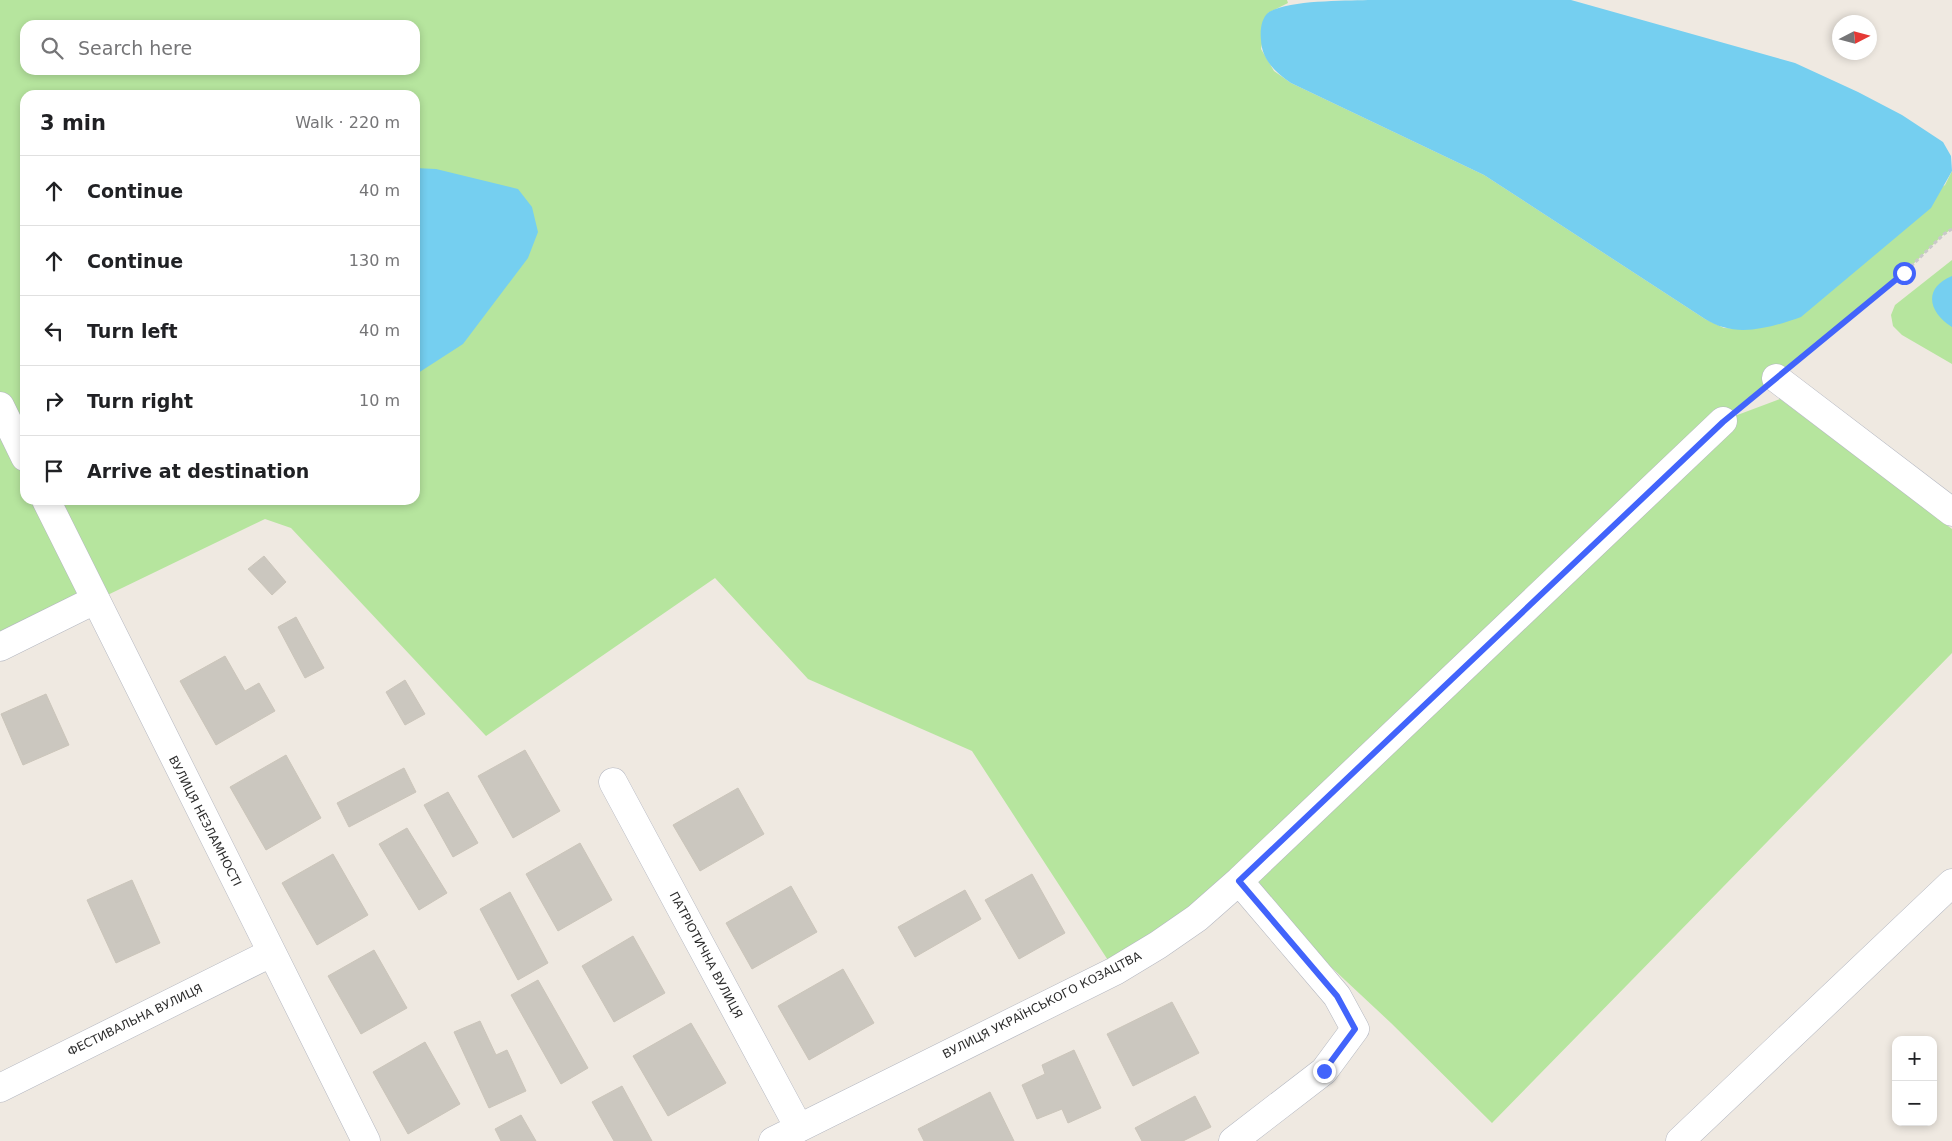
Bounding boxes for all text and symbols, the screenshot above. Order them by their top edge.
north arrow [1832,15,1877,60]
search box [20,20,420,75]
icon: search [38,34,66,62]
text: Search here [78,37,192,59]
text: 3 min [40,111,106,135]
text: Walk · 220 m [295,113,400,132]
icon: ahead [40,177,68,205]
text: Continue [87,180,183,202]
text: 40 m [359,181,400,200]
icon: ahead [40,247,68,275]
text: Continue [87,250,183,272]
text: 130 m [349,251,400,270]
route start [1893,262,1916,285]
icon: left [40,317,68,345]
text: Turn left [87,320,178,342]
text: 40 m [359,321,400,340]
icon: right [40,387,68,415]
text: Turn right [87,390,193,412]
text: 10 m [359,391,400,410]
icon: arrive [40,457,68,485]
text: Arrive at destination [87,460,309,482]
street label: ВУЛИЦЯ НЕЗЛАМНОСТІ [166,753,244,889]
street label: ПАТРІОТИЧНА ВУЛИЦЯ [667,889,745,1021]
street label: ВУЛИЦЯ УКРАЇНСЬКОГО КОЗАЦТВА [940,947,1144,1061]
street label: ФЕСТИВАЛЬНА ВУЛИЦЯ [65,981,205,1059]
map controls [1892,1036,1937,1126]
button: + [1892,1036,1937,1081]
route end [1313,1060,1336,1083]
button: − [1892,1081,1937,1126]

